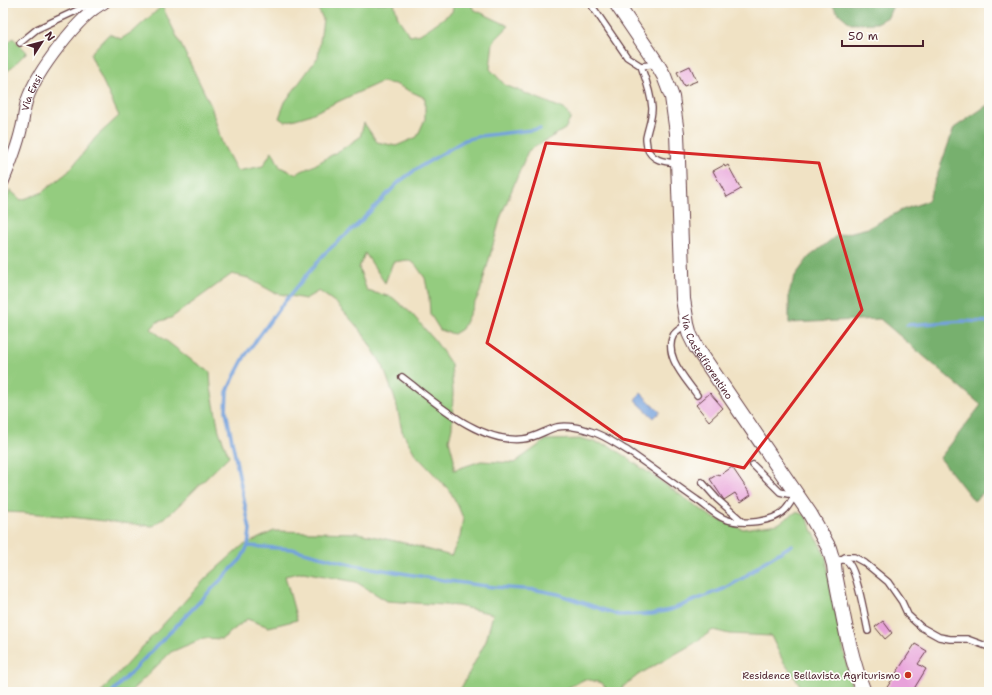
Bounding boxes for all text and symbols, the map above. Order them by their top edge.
north arrow [22,22,62,62]
scale bar [842,22,923,48]
text: N [41,28,58,45]
text: 50 m [848,28,878,44]
street label: Via Ensi [18,72,45,112]
street label: Via Castelfiorentino [679,313,736,402]
place label: Residence Bellavista Agriturismo [742,669,900,682]
marker: Residence Bellavista Agriturismo [903,670,913,680]

